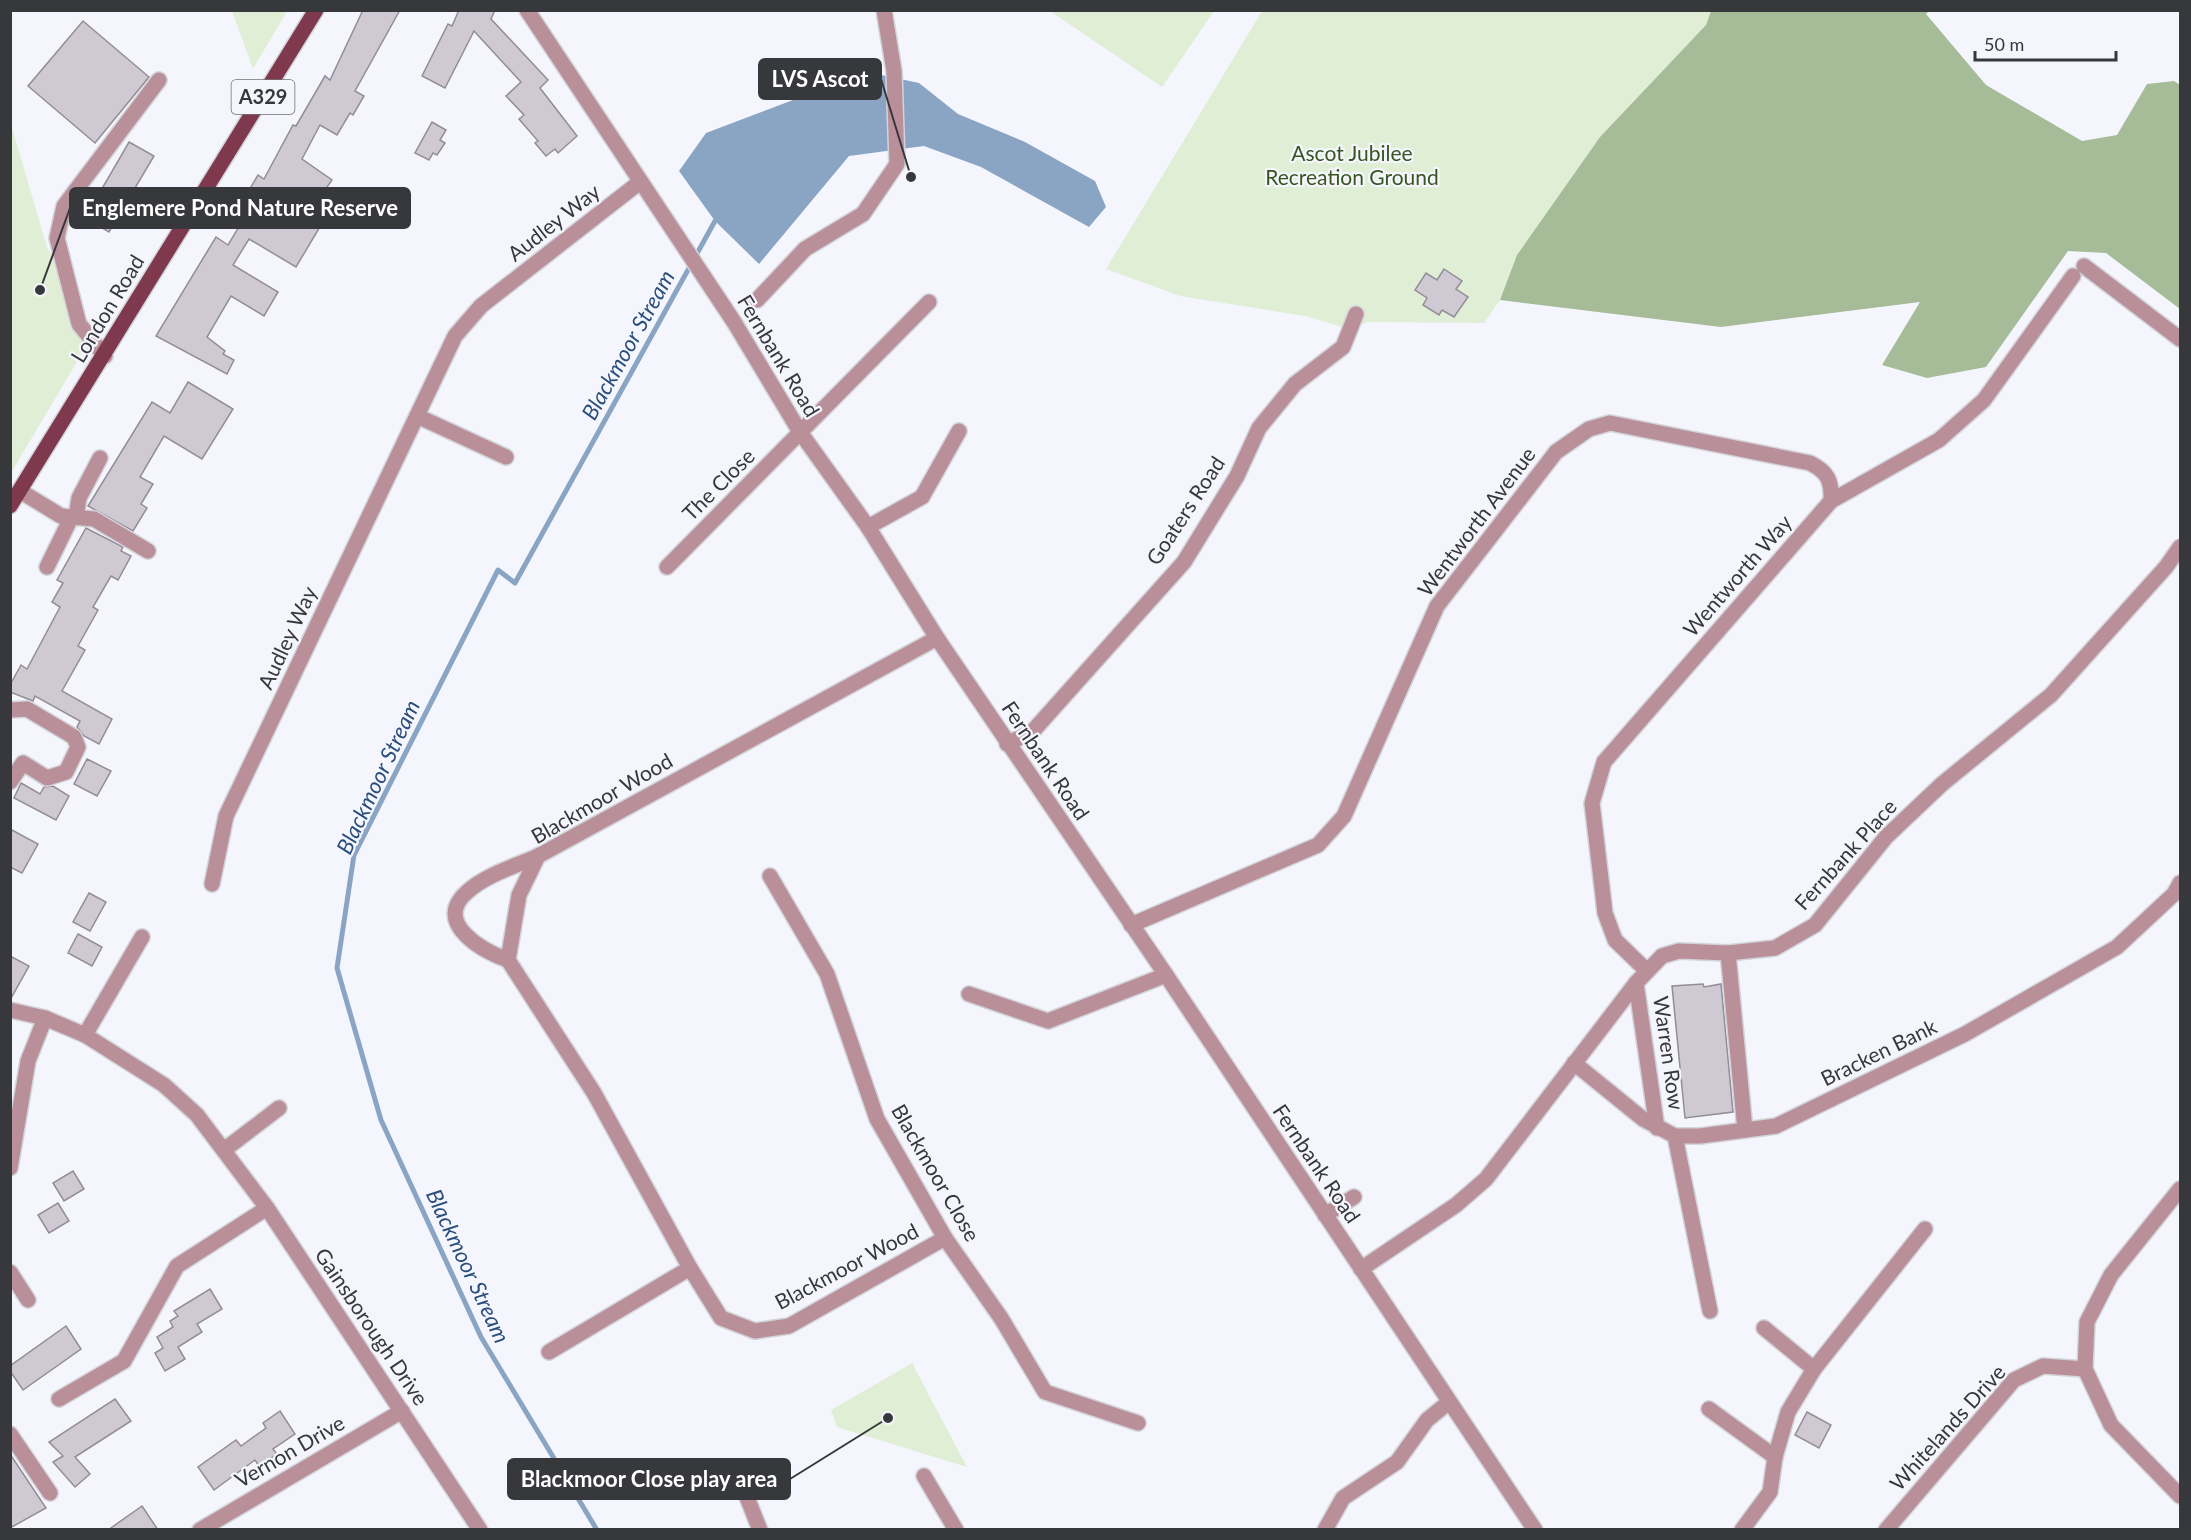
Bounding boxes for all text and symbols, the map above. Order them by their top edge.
scale bar [1975,24,2116,62]
text: 50 m [1984,33,2024,55]
callout: LVS Ascot [759,59,881,99]
text: LVS Ascot [771,65,869,92]
road number: A329 [232,80,294,114]
park label: Ascot Jubilee Recreation Ground [1265,140,1439,189]
street label: Audley Way [502,178,604,266]
callout: Englemere Pond Nature Reserve [70,188,410,228]
text: Englemere Pond Nature Reserve [82,194,398,221]
street label: London Road [65,250,149,367]
water label: Blackmoor Stream [575,265,680,424]
street label: Fernbank Road [733,290,826,421]
street label: Wentworth Avenue [1412,442,1540,601]
street label: The Close [677,443,759,525]
street label: Goaters Road [1140,451,1229,569]
street label: Wentworth Way [1677,509,1796,641]
street label: Audley Way [252,582,321,693]
water label: Blackmoor Stream [330,696,425,858]
street label: Fernbank Road [997,696,1095,824]
street label: Blackmoor Wood [526,747,676,848]
street label: Fernbank Place [1789,794,1901,914]
street label: Warren Row [1649,994,1690,1112]
street label: Bracken Bank [1816,1013,1941,1090]
street label: Blackmoor Close [887,1099,986,1245]
street label: Fernbank Road [1268,1099,1366,1227]
water label: Blackmoor Stream [421,1185,516,1347]
street label: Blackmoor Wood [770,1217,922,1314]
street label: Gainsborough Drive [310,1243,434,1409]
street label: Whitelands Drive [1884,1359,2010,1495]
street label: Vernon Drive [230,1409,348,1492]
callout: Blackmoor Close play area [508,1459,790,1499]
text: Blackmoor Close play area [521,1465,777,1492]

